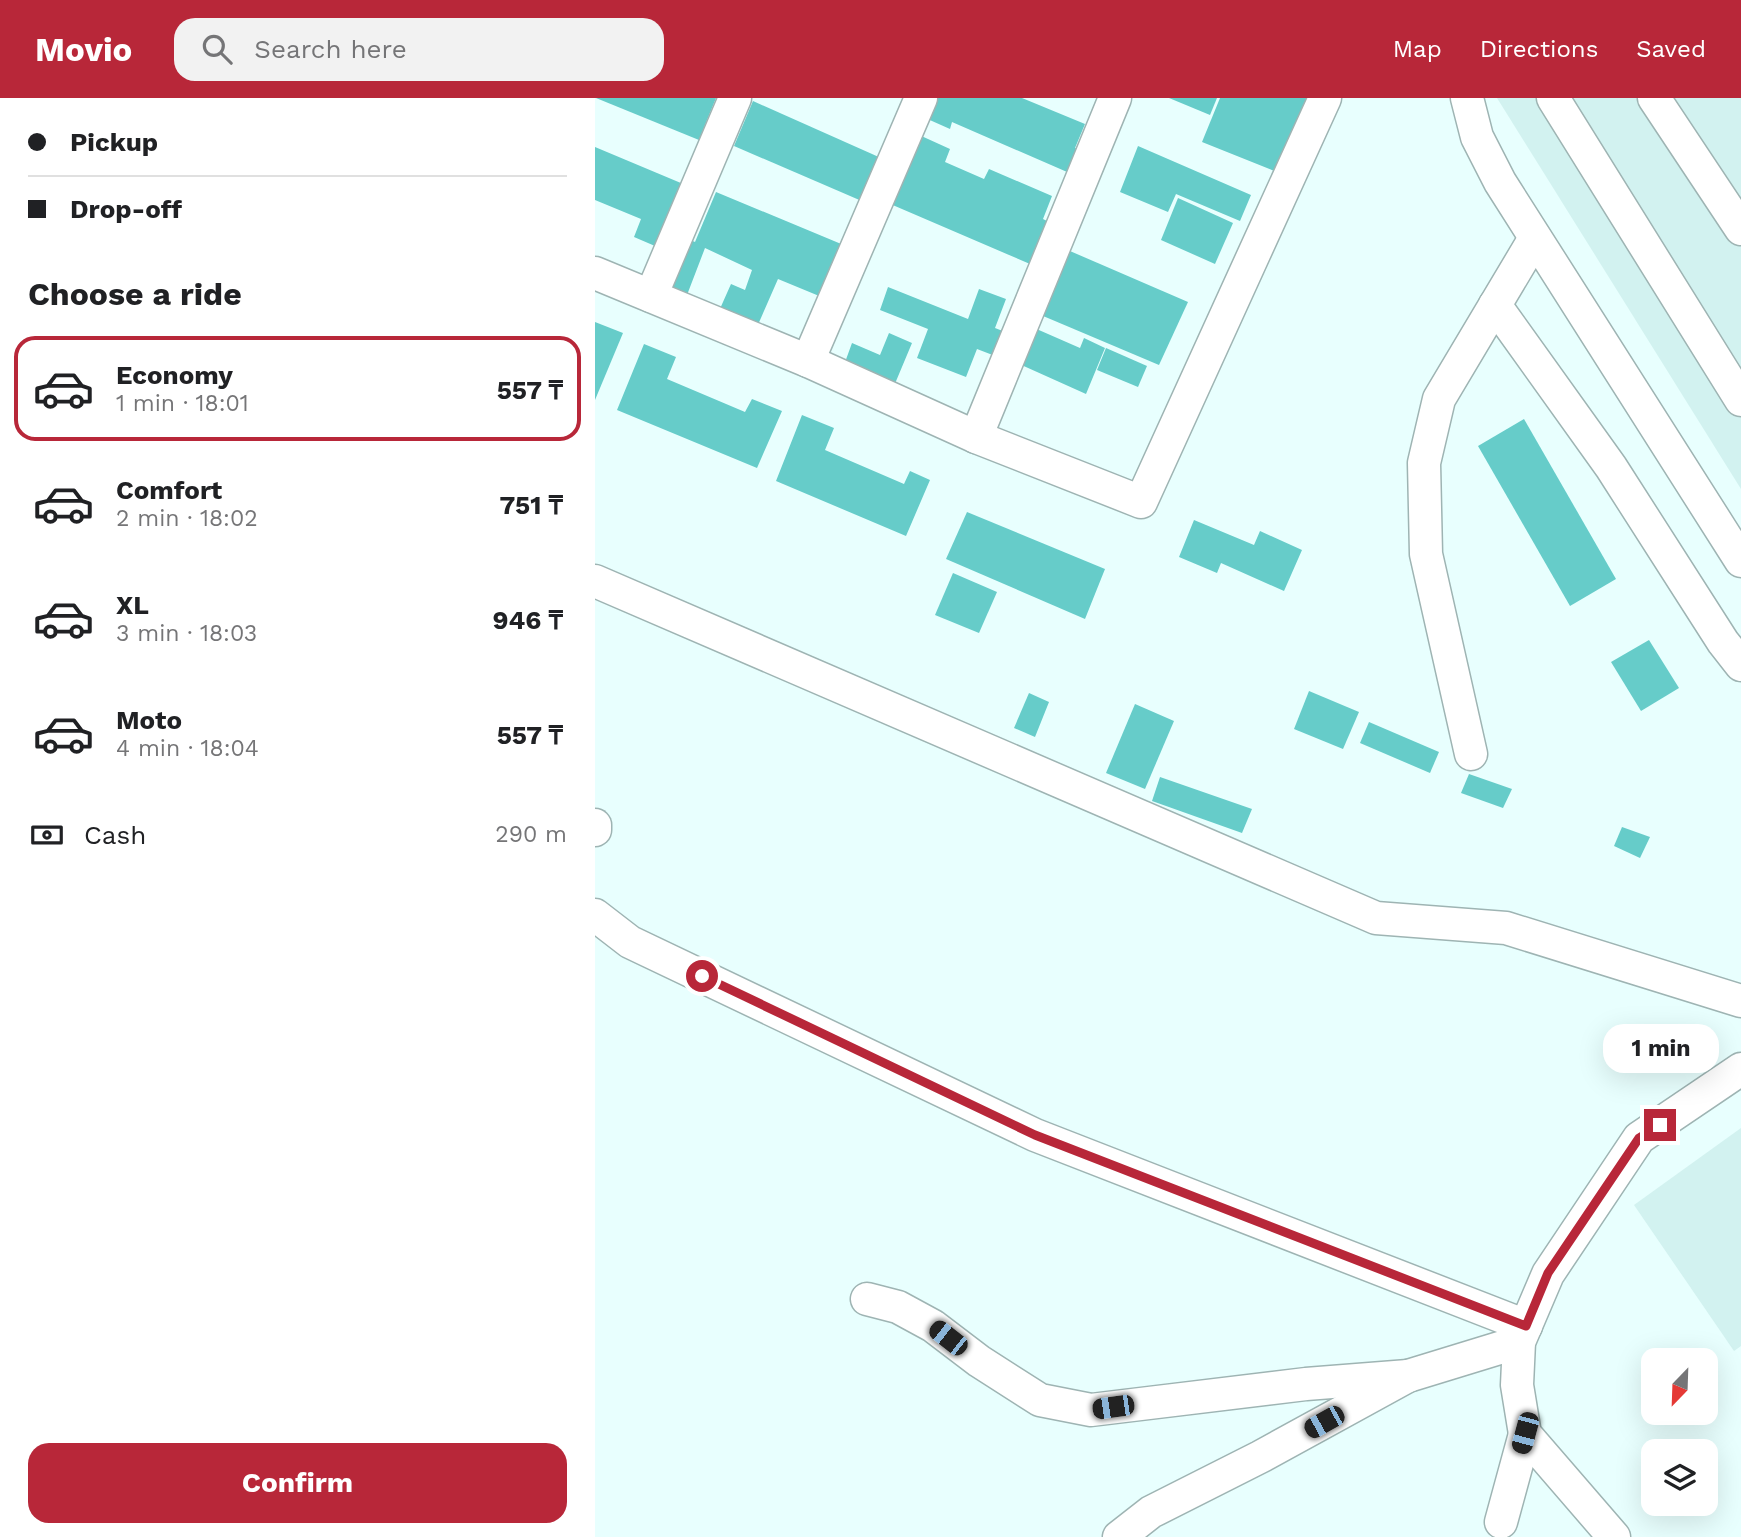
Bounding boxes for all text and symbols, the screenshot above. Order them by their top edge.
search box [174,18,664,81]
text: Movio [35,30,132,69]
icon: search [198,30,236,68]
text: Search here [254,34,407,64]
text: Map [1393,35,1442,63]
text: Directions [1480,35,1598,63]
text: Saved [1636,35,1706,63]
text: Pickup [70,127,158,157]
text: Drop-off [70,194,182,224]
text: Choose a ride [28,275,242,313]
icon: car [32,357,95,420]
text: Economy [116,360,233,390]
text: 557 ₸ [497,375,563,405]
text: 1 min · 18:01 [116,390,249,417]
icon: car [32,472,95,535]
text: Comfort [116,475,222,505]
text: 751 ₸ [500,490,563,520]
text: 2 min · 18:02 [116,505,258,532]
icon: car [32,587,95,650]
text: XL [116,590,149,620]
text: 946 ₸ [493,605,563,635]
text: 3 min · 18:03 [116,620,257,647]
icon: car [32,702,95,765]
text: Moto [116,705,182,735]
text: 557 ₸ [497,720,563,750]
text: 4 min · 18:04 [116,735,259,762]
icon: cash [28,816,66,854]
text: Cash [84,820,146,850]
text: 290 m [495,821,567,848]
route start [686,960,718,992]
callout: 1 min [1602,1024,1718,1072]
text: 1 min [1631,1035,1691,1062]
route end [1644,1109,1676,1141]
car [925,1317,972,1359]
north arrow [1641,1348,1719,1424]
map controls [1641,1348,1718,1516]
car [1091,1394,1136,1420]
car [1301,1403,1348,1441]
car [1510,1410,1541,1456]
button: layers [1641,1439,1718,1516]
button: Confirm [28,1443,567,1523]

